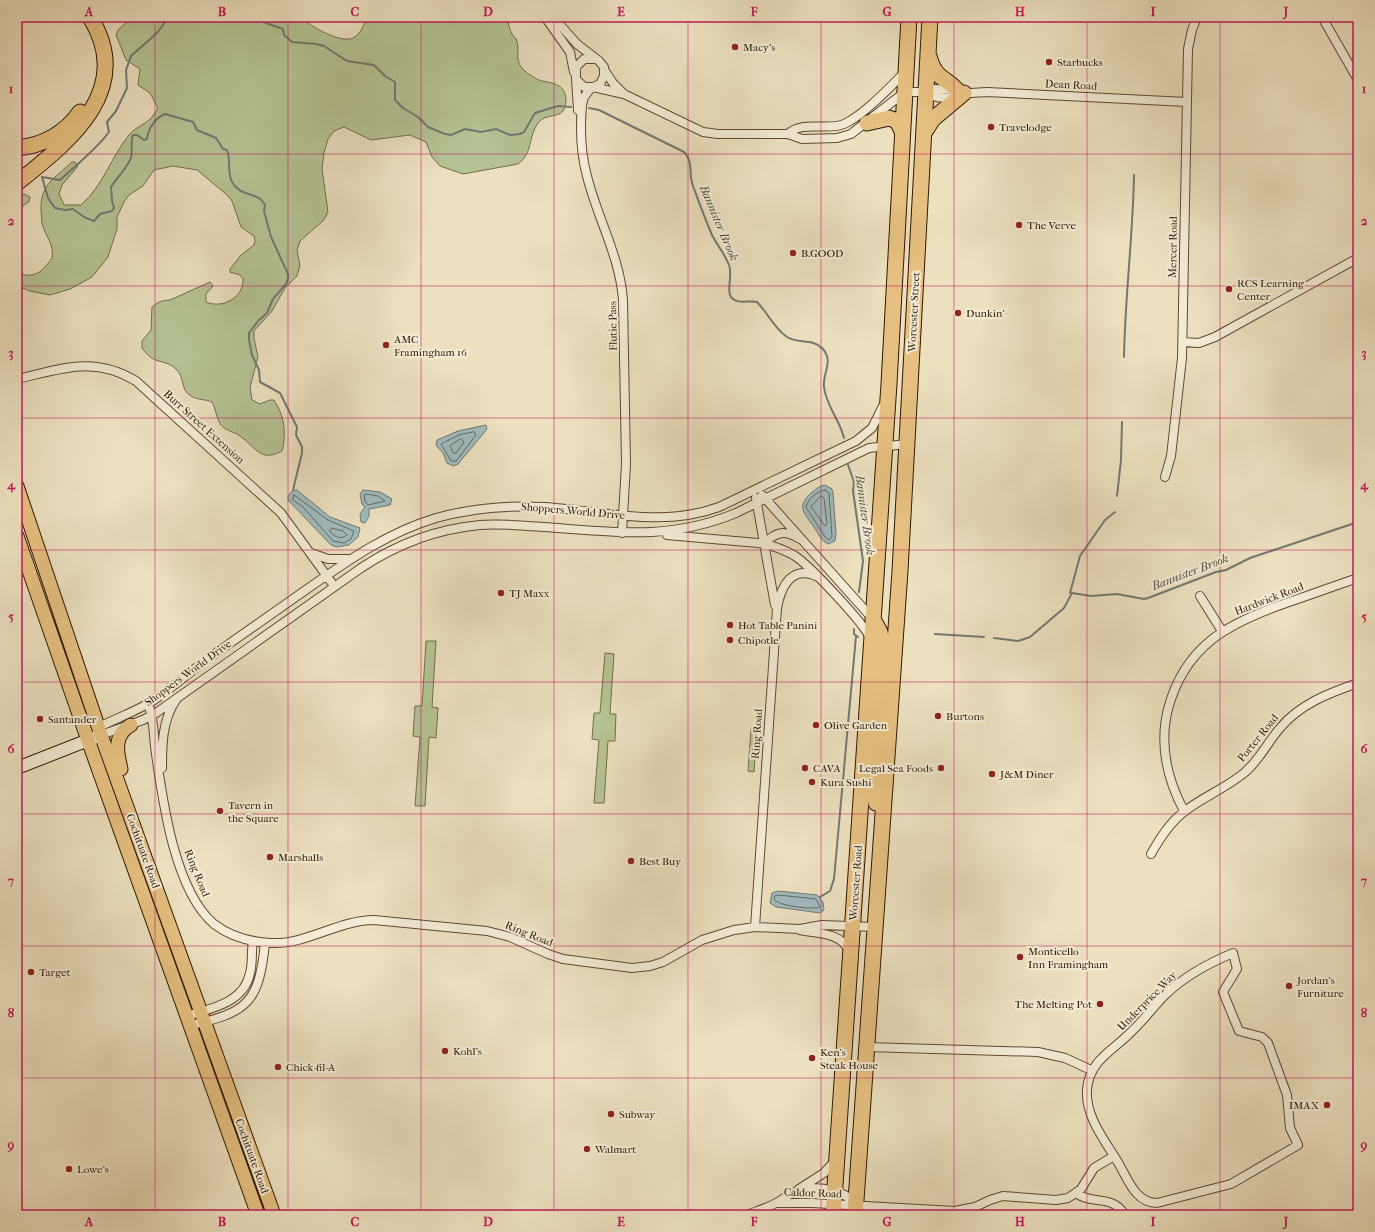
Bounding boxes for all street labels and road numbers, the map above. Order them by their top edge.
street label: Dean Road [1045,77,1098,93]
street label: Mercer Road [1166,215,1180,278]
street label: Worcester Street [905,272,923,353]
street label: Flutie Pass [606,301,620,351]
street label: Burr Street Extension [161,387,247,467]
street label: Shoppers World Drive [521,500,626,522]
street label: Hardwick Road [1233,580,1306,618]
street label: Shoppers World Drive [142,637,234,709]
street label: Ring Road [749,707,765,760]
street label: Porter Road [1235,711,1282,764]
street label: Cochituate Road [123,812,163,891]
street label: Worcester Road [847,844,865,922]
street label: Ring Road [182,847,213,900]
street label: Ring Road [503,919,556,950]
street label: Underprice Way [1115,968,1180,1033]
street label: Cochituate Road [232,1117,272,1196]
street label: Caldor Road [784,1185,843,1201]

